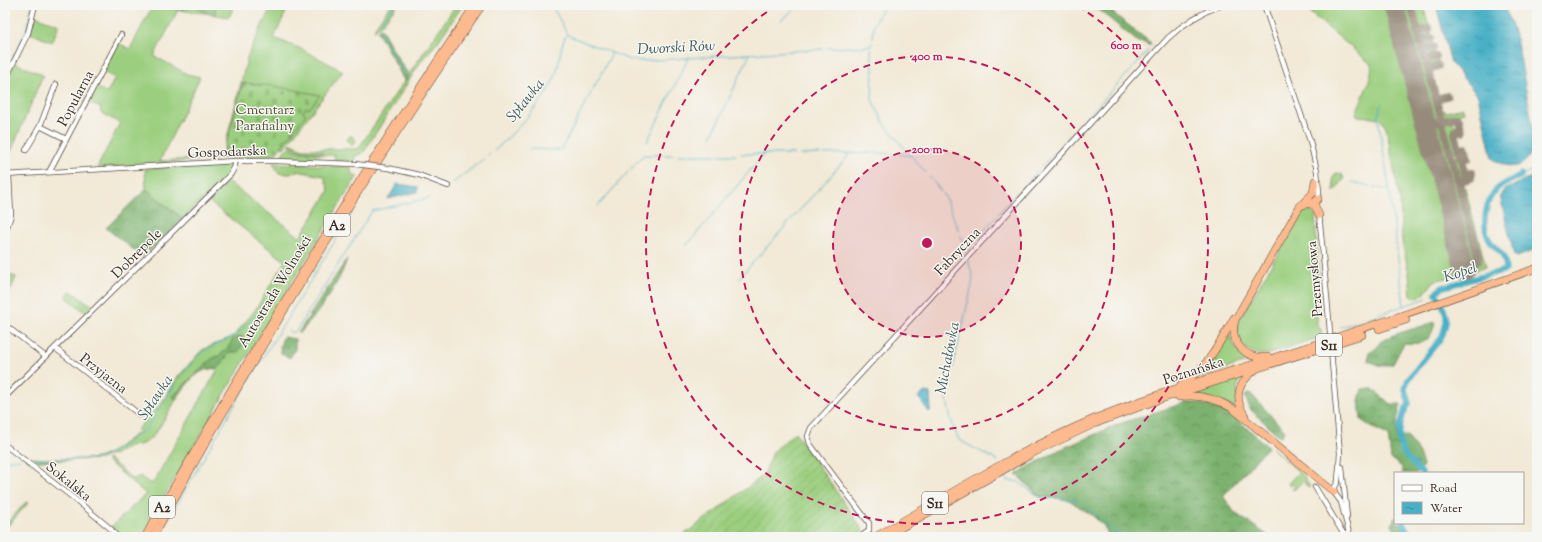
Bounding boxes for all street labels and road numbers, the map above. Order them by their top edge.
street label: Popularna [54,67,100,130]
street label: Gospodarska [187,142,267,164]
road number: A2 [324,214,350,236]
street label: Fabryczna [931,223,987,281]
street label: Dobrepole [108,225,167,284]
street label: Autostrada Wolności [234,232,317,352]
street label: Przemysłowa [1303,239,1329,318]
road number: S11 [1316,334,1342,356]
street label: Przyjazna [75,350,131,400]
street label: Poznańska [1161,353,1227,391]
street label: Sokalska [41,458,95,508]
road number: S11 [922,492,948,514]
road number: A2 [149,496,175,518]

